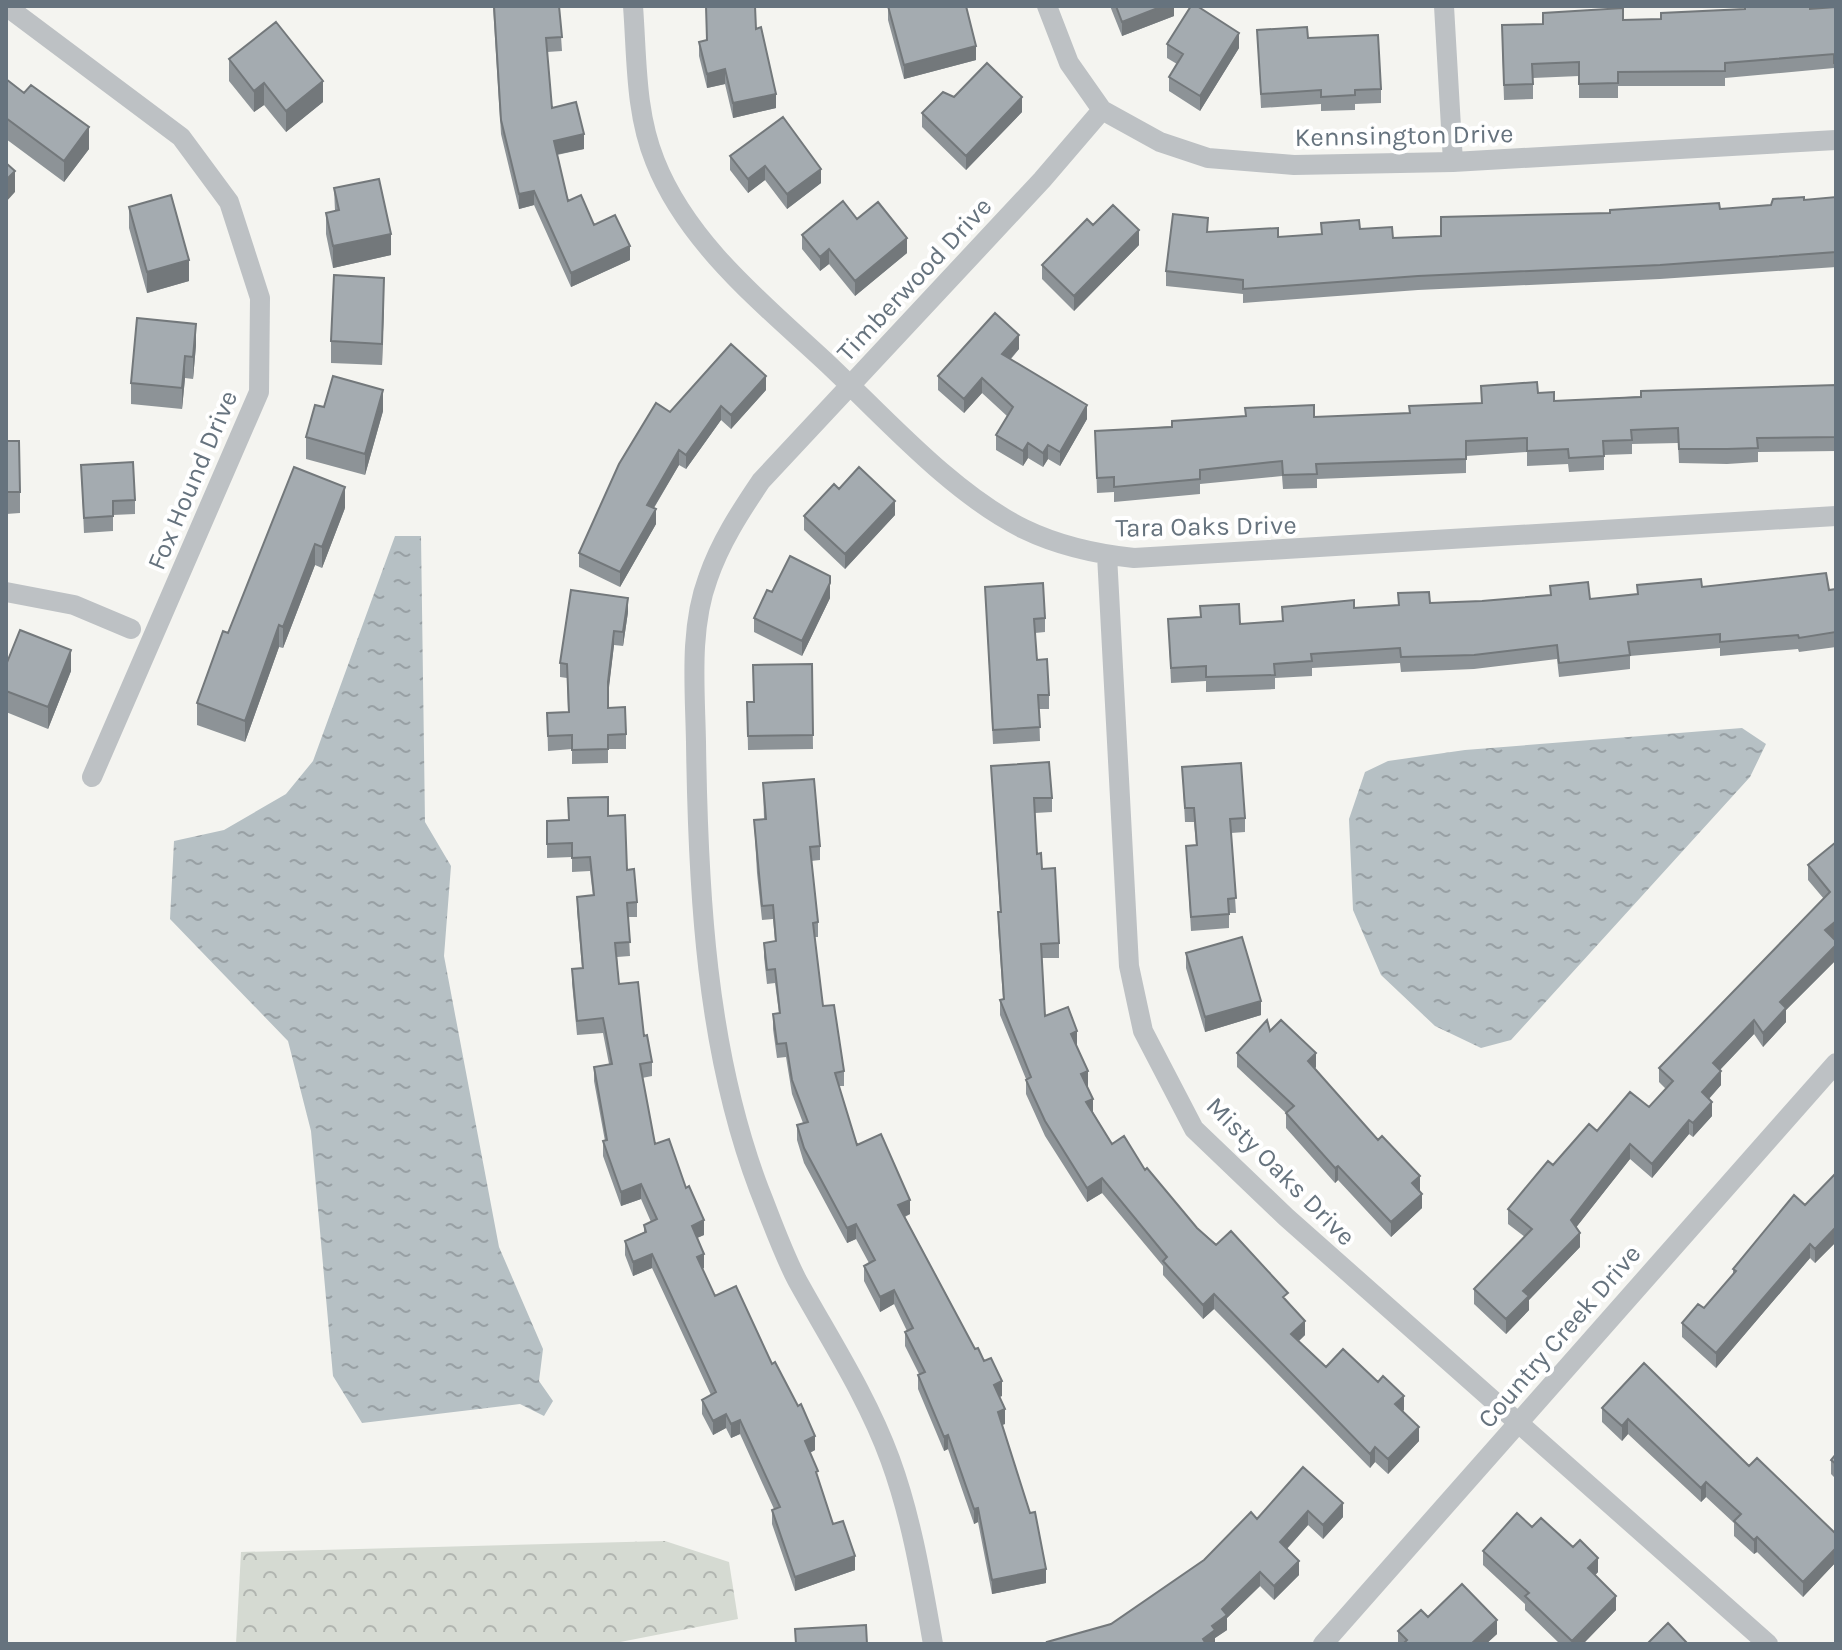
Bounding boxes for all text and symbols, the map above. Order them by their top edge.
street label: Kennsington Drive [1294,118,1514,153]
street label: Timberwood Drive [830,191,998,368]
street label: Fox Hound Drive [141,386,244,575]
street label: Tara Oaks Drive [1115,509,1297,544]
street label: Misty Oaks Drive [1200,1090,1362,1252]
street label: Country Creek Drive [1471,1238,1647,1434]

